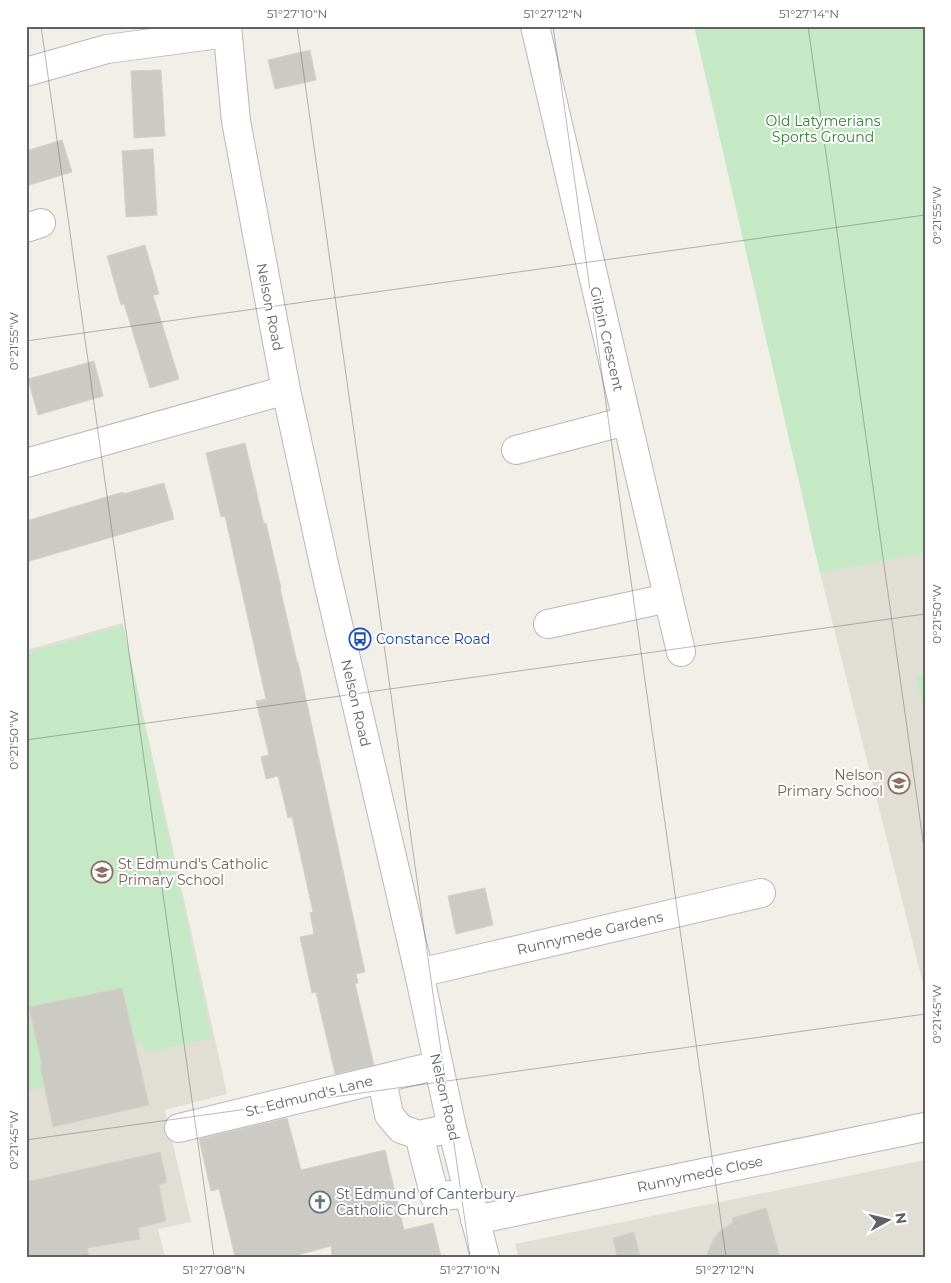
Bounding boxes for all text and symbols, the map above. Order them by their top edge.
text: 51°27'10"N [267,6,327,21]
text: 51°27'12"N [523,6,583,21]
text: 51°27'14"N [779,6,839,21]
park label: Old Latymerians Sports Ground [765,112,881,146]
text: 0°21'55"W [929,186,944,244]
street label: Nelson Road [253,262,287,352]
street label: Gilpin Crescent [586,285,628,393]
text: 0°21'55"W [6,312,21,370]
text: 0°21'50"W [929,584,944,644]
bus stop icon: Constance Road [348,627,372,651]
place label: Constance Road [376,630,490,648]
street label: Nelson Road [337,658,375,748]
text: 0°21'50"W [6,710,21,770]
place label: Nelson Primary School [777,766,883,800]
school or university icon: Nelson Primary School [887,771,911,795]
place label: St Edmund's Catholic Primary School [118,855,269,889]
school or university icon: St Edmund's Catholic Primary School [90,860,114,884]
street label: Runnymede Gardens [515,907,665,959]
text: 0°21'45"W [929,985,944,1043]
street label: Nelson Road [426,1052,464,1142]
street label: St. Edmund's Lane [243,1071,375,1121]
text: 0°21'45"W [6,1111,21,1169]
street label: Runnymede Close [635,1152,765,1196]
place label: St Edmund of Canterbury Catholic Church [336,1185,516,1219]
church icon: St Edmund of Canterbury Catholic Church [308,1190,332,1214]
north arrow [864,1196,914,1246]
text: N [891,1211,911,1225]
text: 51°27'08"N [182,1262,246,1277]
text: 51°27'10"N [440,1262,500,1277]
text: 51°27'12"N [695,1262,755,1277]

